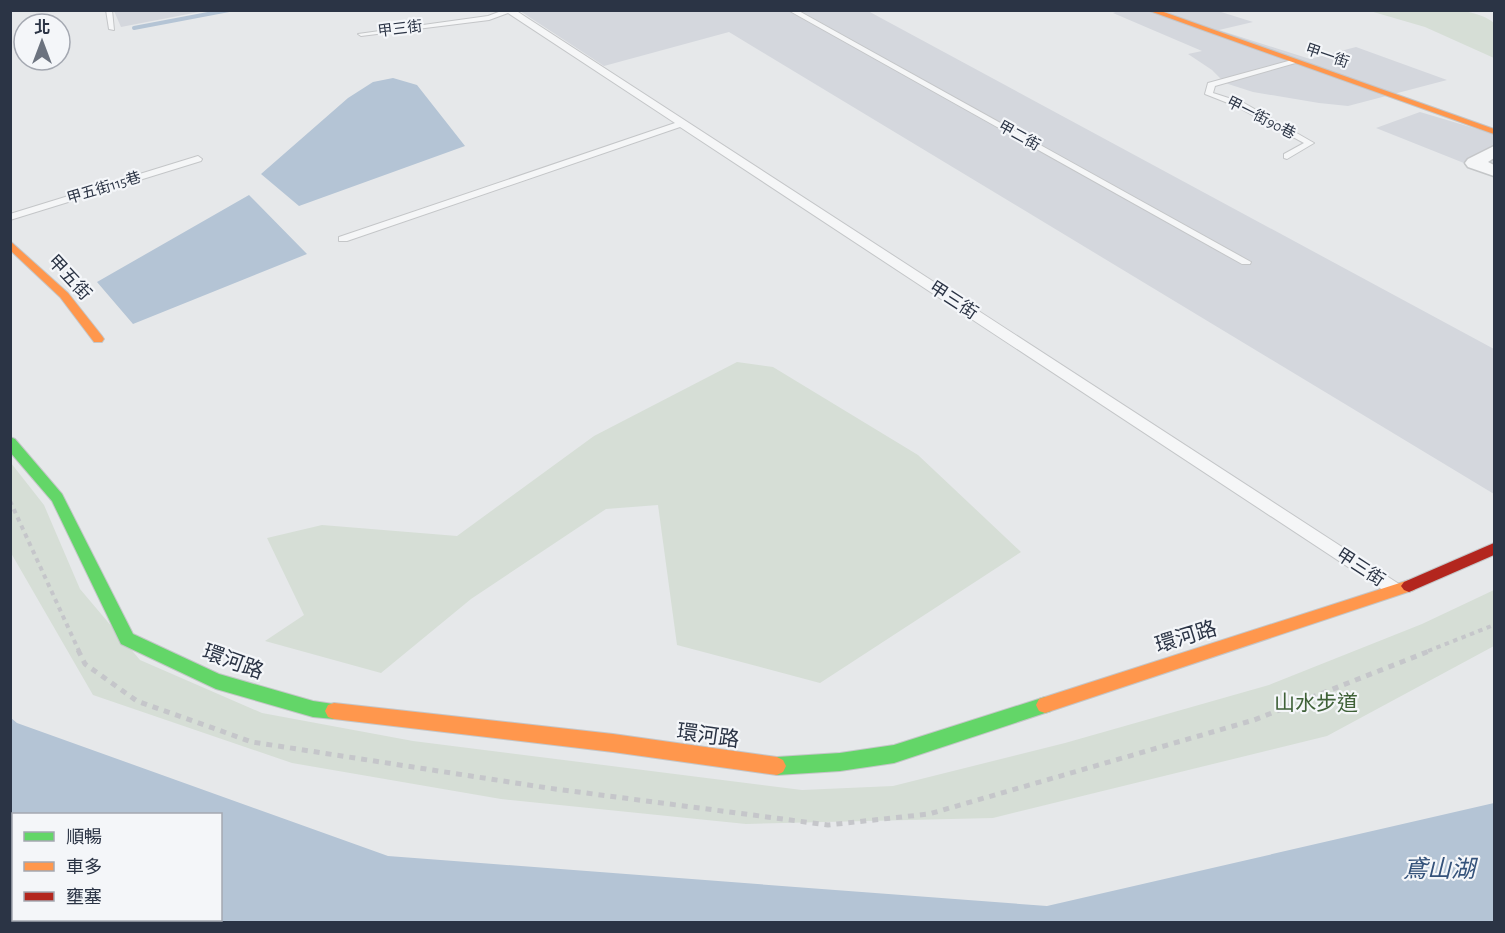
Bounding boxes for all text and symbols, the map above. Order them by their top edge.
north arrow [12,12,72,72]
street label: 甲三街 [377,18,423,39]
text: 北 [34,19,50,36]
street label: 甲一街 [1303,41,1351,70]
street label: 甲一街90巷 [1224,93,1298,142]
street label: 甲二街 [996,118,1043,153]
street label: 甲五街115巷 [65,169,143,206]
street label: 甲五街 [44,251,95,304]
street label: 甲三街 [925,277,982,323]
street label: 甲三街 [1332,544,1389,590]
street label: 環河路 [1153,617,1219,656]
street label: 環河路 [200,640,267,683]
park label: 山水步道 [1274,692,1358,714]
street label: 環河路 [675,720,741,751]
legend [12,813,222,921]
text: 順暢 [66,827,102,847]
water label: 鳶山湖 [1403,856,1479,882]
text: 車多 [66,857,102,877]
text: 壅塞 [66,887,102,907]

